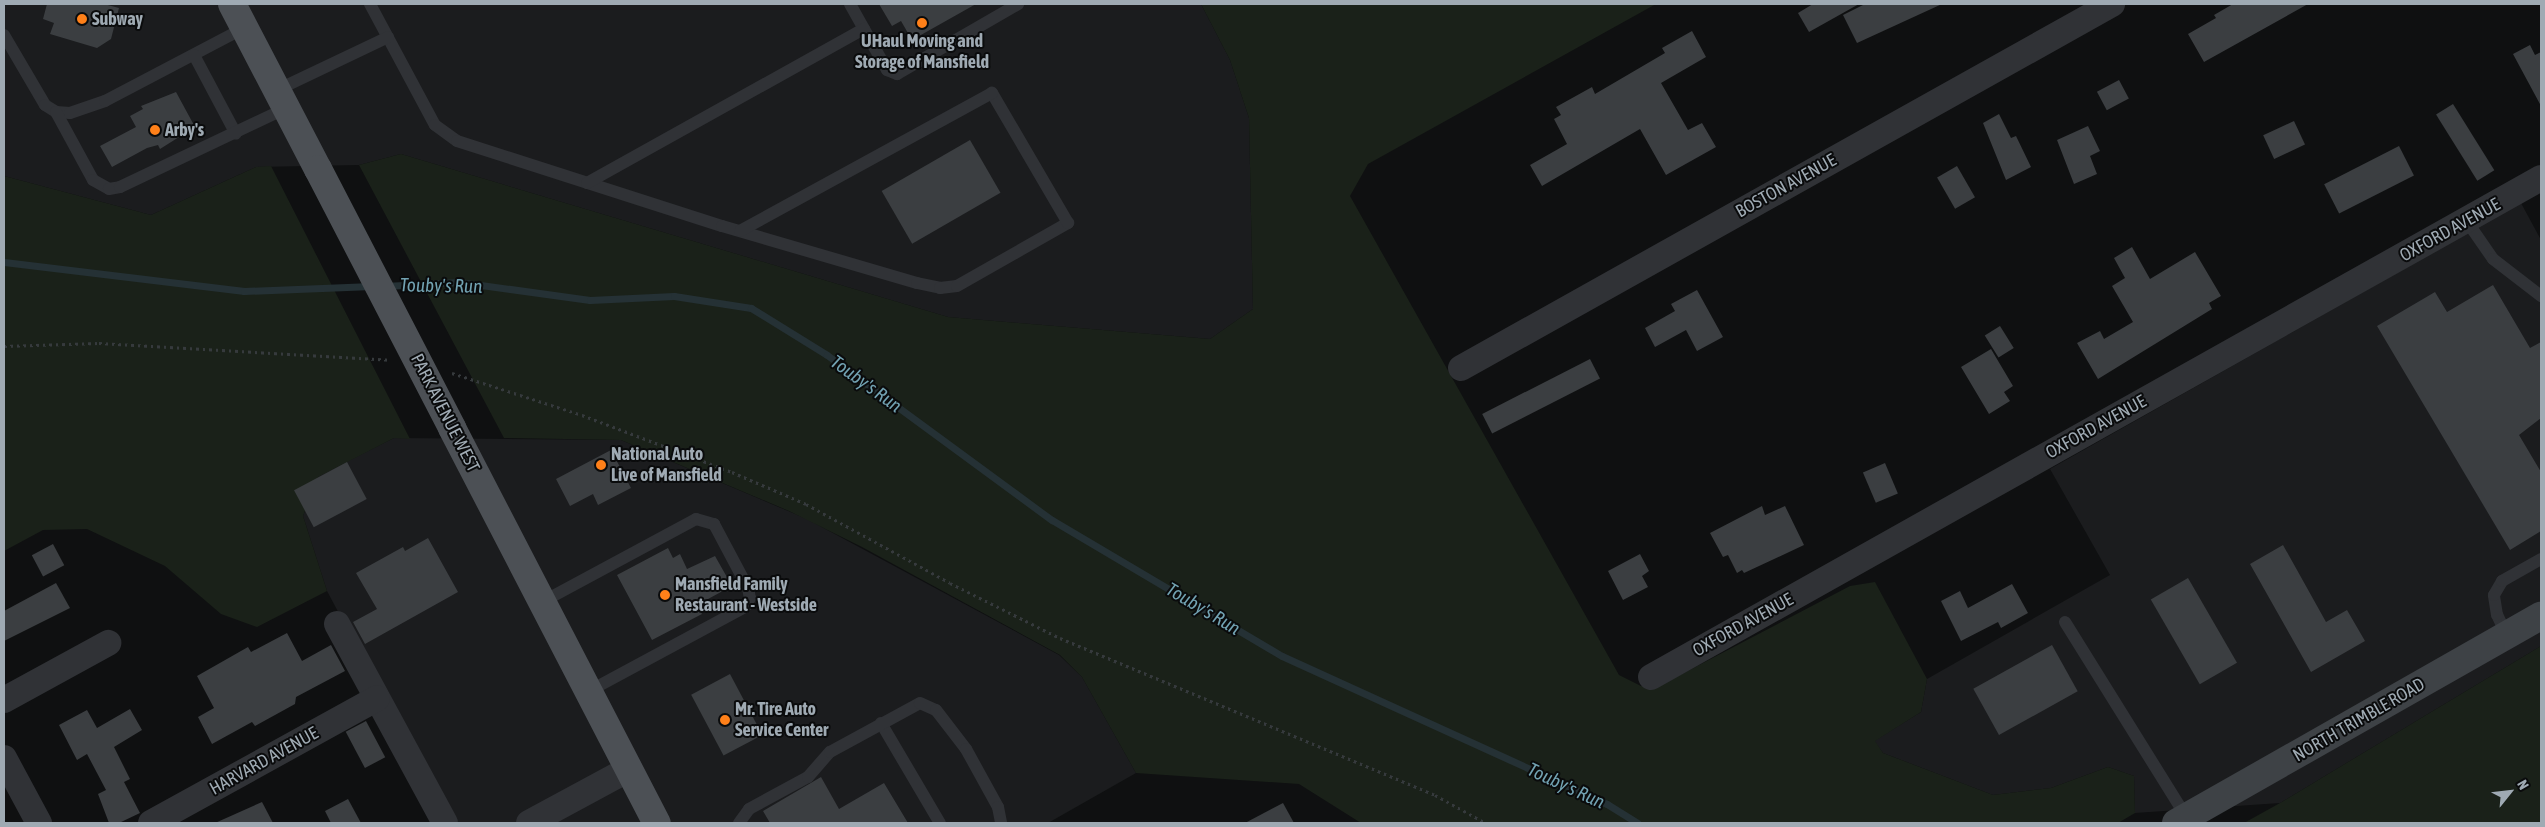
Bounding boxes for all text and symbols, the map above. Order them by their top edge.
place label: Subway [92,8,143,30]
marker: Subway [76,13,88,25]
marker: UHaul Moving and Storage of Mansfield [916,17,928,29]
place label: UHaul Moving and Storage of Mansfield [855,31,989,74]
place label: Arby's [165,119,204,141]
marker: Arby's [149,124,161,136]
street label: BOSTON AVENUE [1732,150,1840,222]
street label: OXFORD AVENUE [2396,194,2504,266]
water label: Touby's Run [400,274,482,298]
street label: PARK AVENUE WEST [406,350,484,476]
water label: Touby's Run [826,351,906,417]
street label: OXFORD AVENUE [2042,391,2150,463]
place label: National Auto Live of Mansfield [611,444,722,486]
marker: National Auto Live of Mansfield [595,459,607,471]
place label: Mansfield Family Restaurant - Westside [675,574,817,616]
water label: Touby's Run [1162,578,1244,640]
marker: Mansfield Family Restaurant - Westside [659,589,671,601]
street label: OXFORD AVENUE [1689,589,1797,661]
street label: NORTH TRIMBLE ROAD [2289,674,2429,766]
place label: Mr. Tire Auto Service Center [735,699,828,742]
marker: Mr. Tire Auto Service Center [719,714,731,726]
street label: HARVARD AVENUE [206,722,322,800]
water label: Touby's Run [1524,758,1608,814]
north arrow [2485,767,2535,817]
text: N [2514,777,2532,792]

